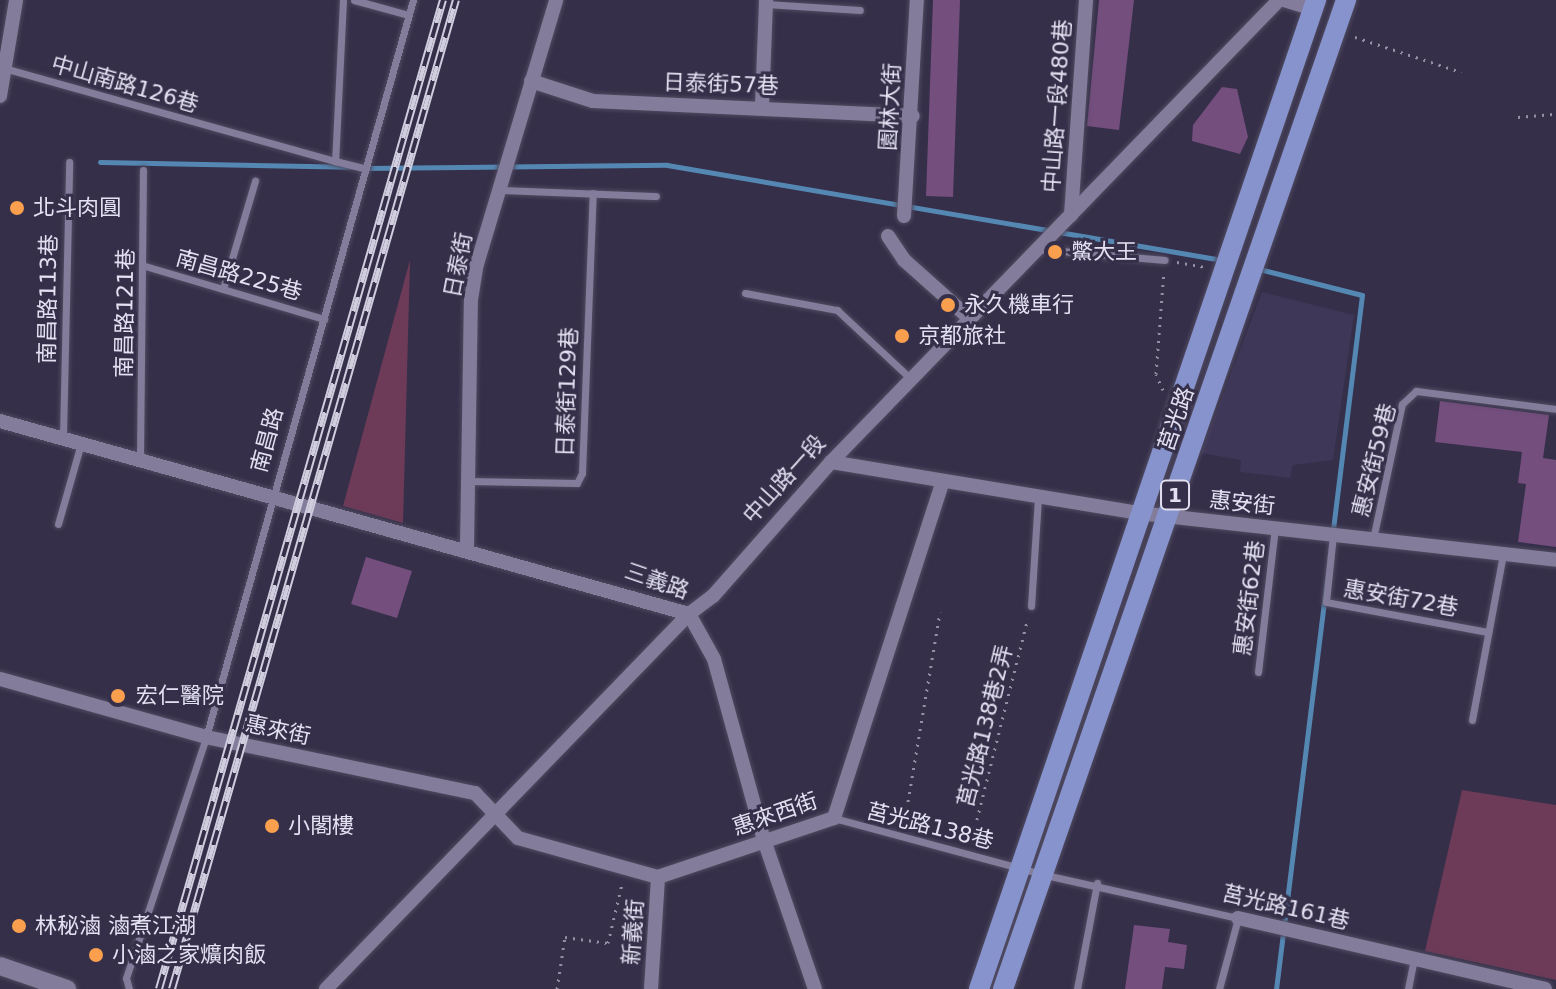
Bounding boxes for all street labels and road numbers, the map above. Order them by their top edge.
street label: 中山路一段480巷 [1038,18,1076,194]
street label: 中山南路126巷 [48,50,202,118]
street label: 園林大街 [875,62,905,152]
street label: 日泰街57巷 [663,69,779,99]
street label: 日泰街 [439,230,477,300]
street label: 南昌路113巷 [34,234,62,364]
street label: 南昌路225巷 [173,244,305,306]
street label: 南昌路121巷 [111,248,139,378]
street label: 日泰街129巷 [552,327,582,457]
street label: 莒光路 [1153,384,1199,454]
street label: 惠安街59巷 [1347,401,1401,519]
street label: 南昌路 [246,405,288,475]
street label: 中山路一段 [737,429,831,529]
road number: 1 [1159,479,1191,511]
street label: 惠安街 [1208,486,1276,520]
street label: 惠安街62巷 [1229,539,1269,657]
street label: 三義路 [622,558,692,604]
street label: 惠安街72巷 [1342,575,1460,621]
street label: 莒光路138巷2弄 [952,642,1018,810]
street label: 惠來街 [243,710,313,750]
street label: 惠來西街 [729,787,821,841]
street label: 莒光路138巷 [864,797,996,855]
street label: 莒光路161巷 [1220,880,1352,934]
street label: 新義街 [618,898,648,966]

